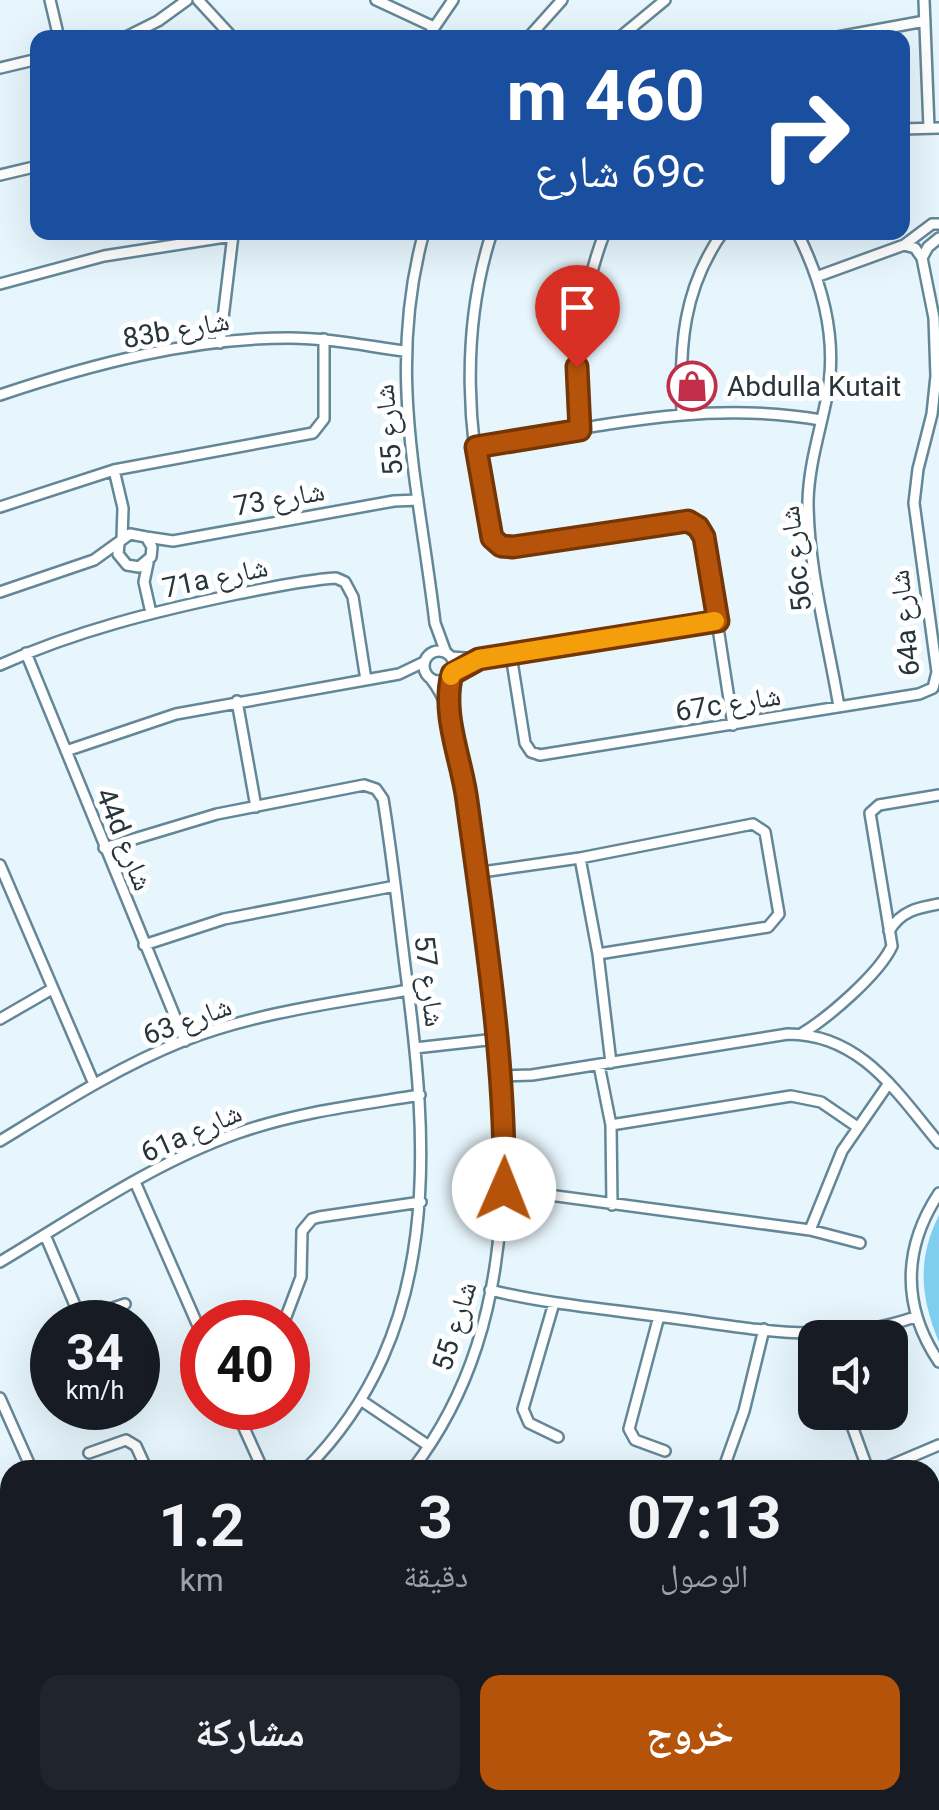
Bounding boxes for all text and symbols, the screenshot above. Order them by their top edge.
text: 460 m [506,55,705,137]
icon: right [740,70,870,200]
text: 69c شارع [534,145,705,198]
pin [535,265,620,368]
icon: arrive [550,280,605,335]
street label: 83b شارع [120,304,232,356]
shop icon: Abdulla Kutait [666,360,718,412]
place label: Abdulla Kutait [727,370,901,403]
street label: شارع 55 [367,383,411,477]
street label: شارع 73 [231,474,327,524]
street label: 56c شارع [773,504,819,614]
street label: 71a شارع [159,550,271,606]
street label: 64a شارع [883,568,927,678]
street label: 67c شارع [673,679,783,729]
street label: 44d شارع [88,783,160,896]
street label: شارع 57 [407,934,451,1029]
street label: شارع 63 [138,989,236,1053]
street label: 61a شارع [136,1096,247,1170]
position arrow [452,1137,556,1241]
street label: شارع 55 [425,1277,485,1375]
speed limit sign: 40 [180,1300,310,1430]
map controls [798,1320,908,1430]
button: sound [798,1320,908,1430]
text: 34 [66,1324,124,1382]
text: km/h [66,1376,124,1405]
text: 3 [419,1482,453,1553]
text: 07:13 [627,1482,781,1553]
text: 1.2 [159,1490,245,1561]
text: دقيقة [403,1557,468,1595]
text: الوصول [660,1557,748,1595]
text: km [180,1561,224,1599]
button: مشاركة [40,1675,460,1790]
button: خروج [480,1675,900,1790]

